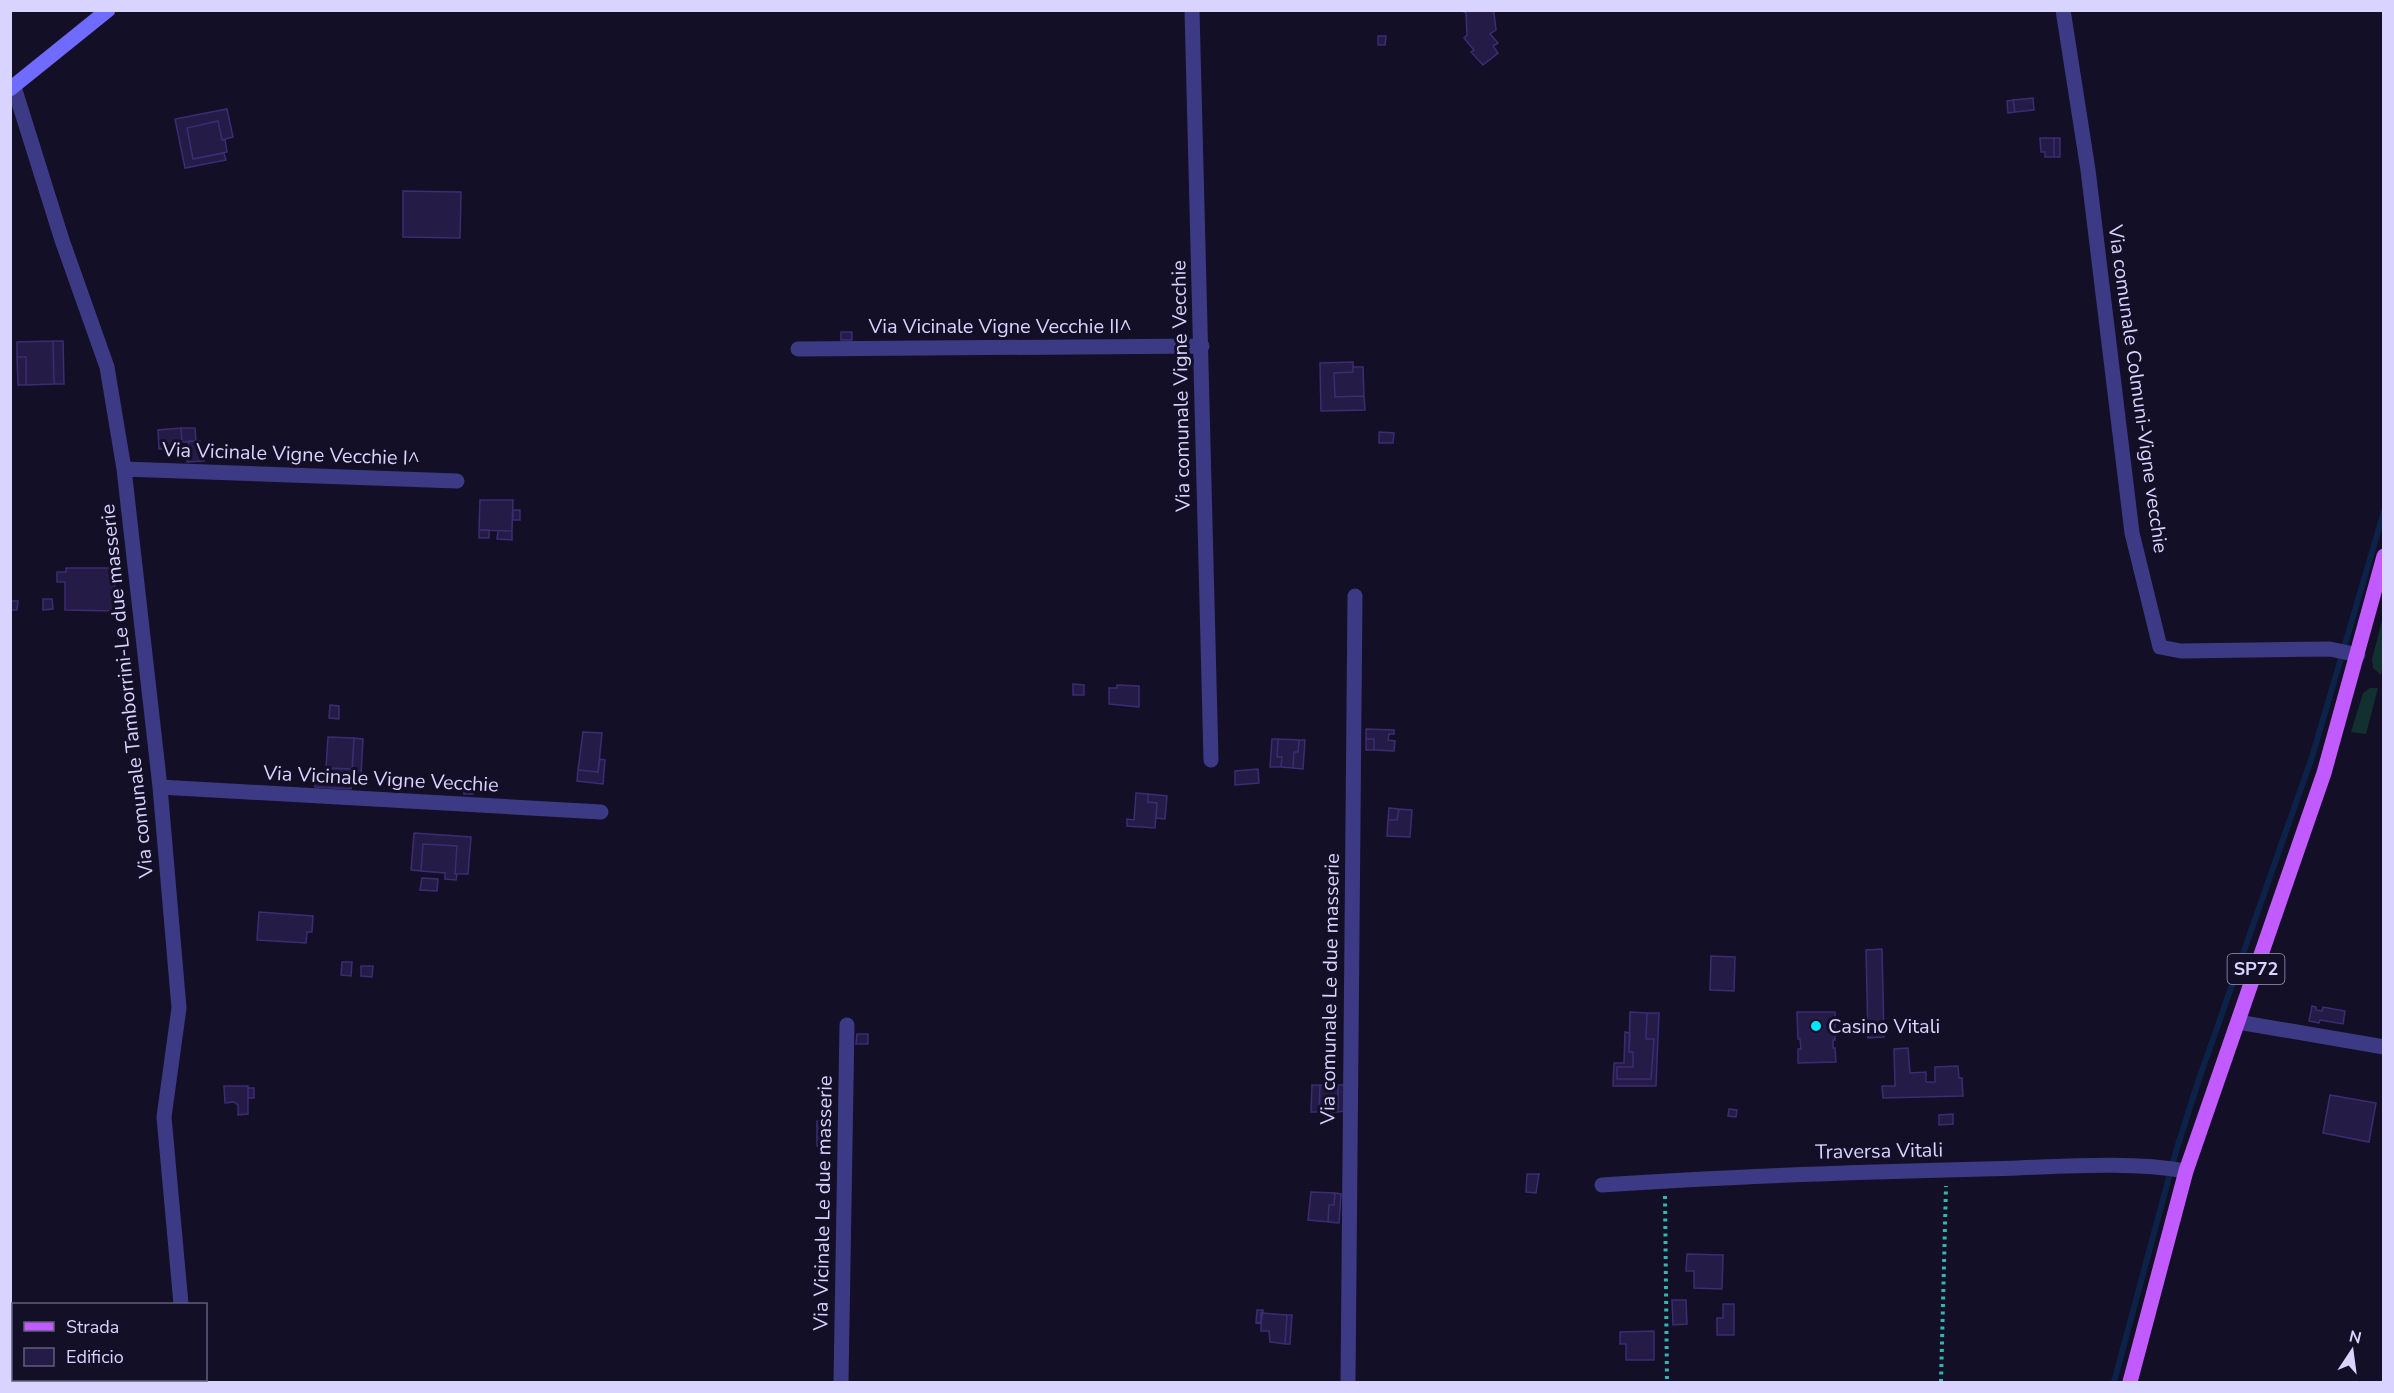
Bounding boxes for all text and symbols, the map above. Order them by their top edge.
street label: Via comunale Colmuni-Vigne vecchie [2101,222,2174,555]
street label: Via comunale Vigne Vecchie [1165,260,1197,513]
street label: Via Vicinale Vigne Vecchie II^ [868,313,1131,340]
street label: Via Vicinale Vigne Vecchie I^ [161,436,420,472]
street label: Via comunale Tamborrini-Le due masserie [94,503,160,880]
street label: Via Vicinale Vigne Vecchie [262,759,499,799]
street label: Via comunale Le due masserie [1314,853,1346,1126]
road number: SP72 [2228,954,2284,984]
place label: Casino Vitali [1828,1013,1940,1040]
marker: Casino Vitali [1809,1019,1823,1033]
street label: Via Vicinale Le due masserie [807,1075,839,1332]
street label: Traversa Vitali [1815,1136,1943,1166]
legend [12,1303,207,1381]
text: Strada [66,1315,119,1339]
north arrow [2322,1321,2382,1381]
text: N [2347,1325,2363,1349]
text: Edificio [66,1345,124,1369]

